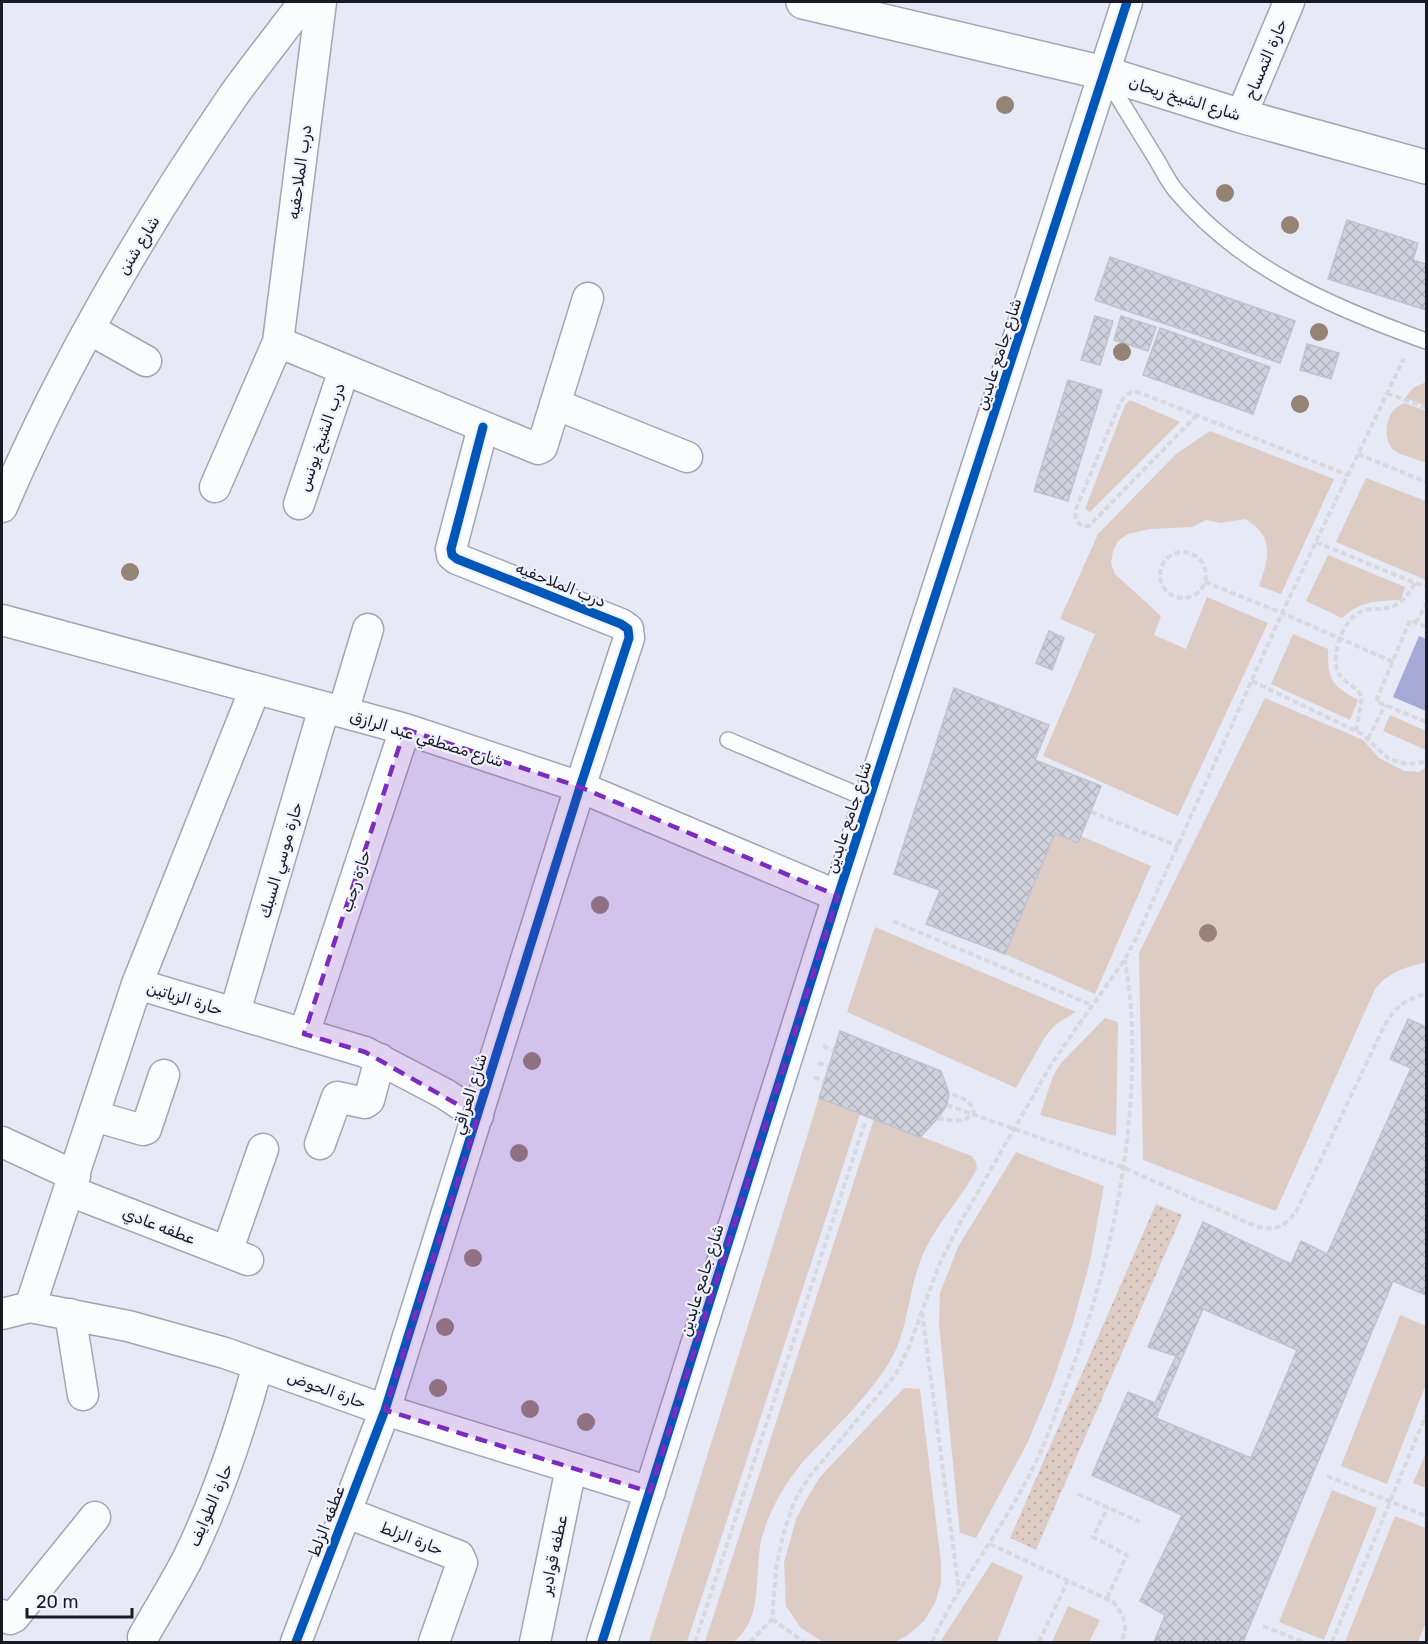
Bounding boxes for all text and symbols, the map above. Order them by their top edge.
street label: حارة التمساح [1240,16,1293,103]
street label: شارع الشيخ ريحان [1126,72,1243,126]
street label: درب الملاحفيه [283,123,317,221]
street label: شارع شنن [113,212,165,279]
street label: شارع جامع عابدين [971,296,1027,413]
street label: درب الشيخ يونس [294,380,351,494]
street label: درب الملاحفيه [513,558,609,612]
street label: شارع مصطفي عبد الرازق [347,706,506,774]
street label: شارع جامع عابدين [821,759,877,876]
street label: حارة موسي السبك [255,800,309,921]
street label: حارة رجب [336,848,375,915]
street label: حارة الزياتين [144,978,225,1020]
street label: شارع العراقي [448,1051,494,1138]
street label: عطفه عادي [119,1203,198,1250]
street label: شارع جامع عابدين [675,1222,730,1339]
street label: حارة الحوض [285,1366,369,1413]
street label: حارة الطوايف [184,1461,237,1550]
street label: عطفه الزلط [304,1483,350,1560]
street label: عطفه قوادير [536,1513,572,1598]
street label: حارة الزلط [377,1518,446,1560]
scale bar [27,1581,132,1619]
text: 20 m [36,1591,78,1613]

